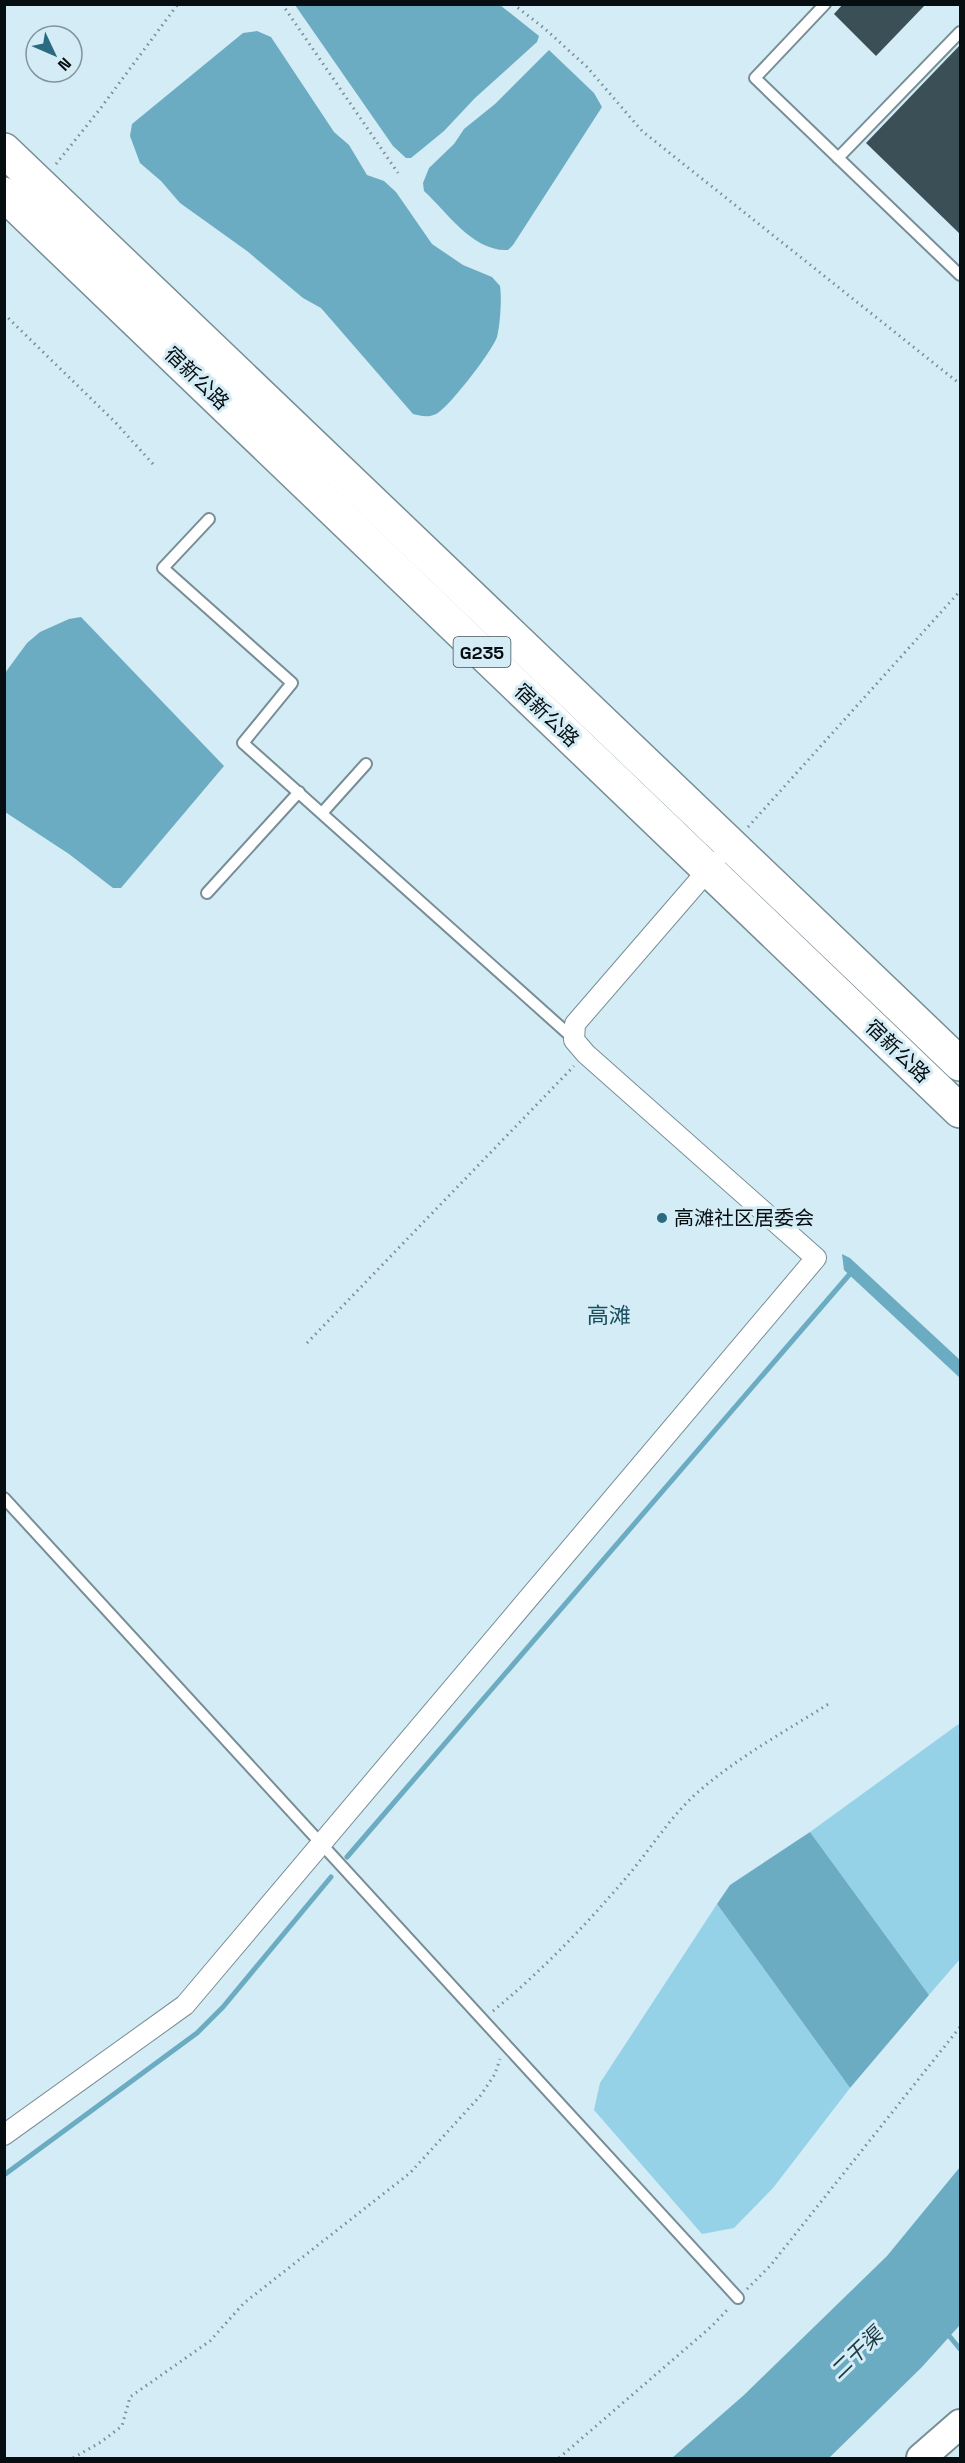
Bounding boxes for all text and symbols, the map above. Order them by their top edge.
north arrow [24,24,84,84]
text: N [53,53,76,75]
street label: 宿新公路 [159,341,235,415]
road number: G235 [454,637,510,667]
street label: 宿新公路 [509,678,585,752]
street label: 宿新公路 [860,1014,936,1088]
place label: 高滩社区居委会 [674,1205,814,1231]
marker: 高滩社区居委会 [655,1211,669,1225]
district label: 高滩 [587,1301,631,1329]
water label: 二干渠 [824,2319,890,2385]

